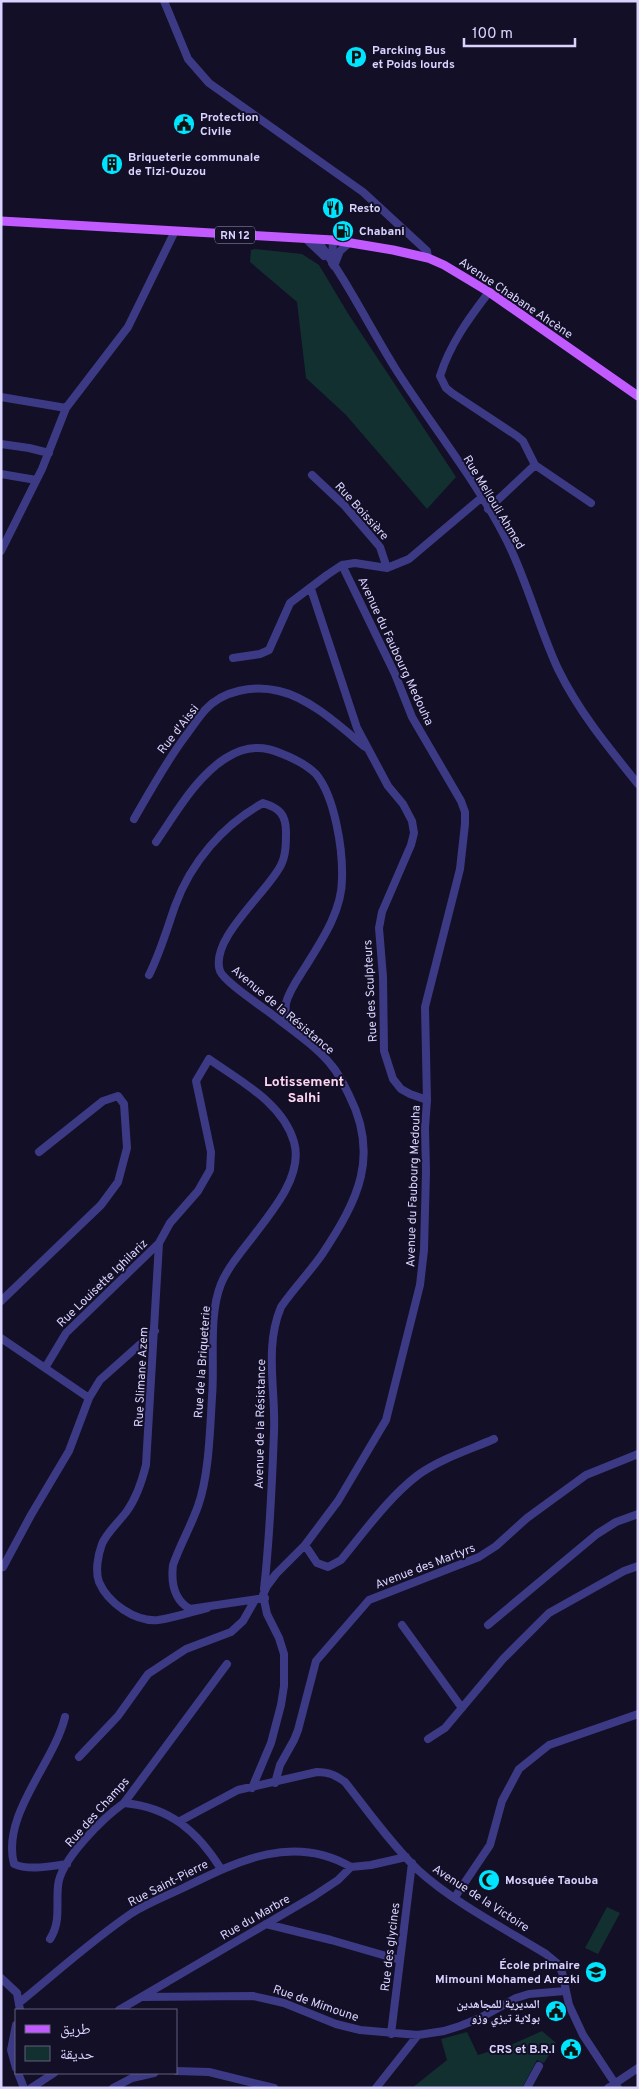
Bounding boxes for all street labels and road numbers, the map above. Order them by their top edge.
road number: RN 12 [215,226,255,244]
street label: Avenue Chabane Ahcène [455,255,575,343]
street label: Rue Mellouli Ahmed [459,453,528,552]
street label: Rue Boissière [331,479,392,544]
street label: Avenue du Faubourg Medouha [354,575,437,728]
street label: Rue d'Aissi [154,702,203,758]
street label: Rue des Sculpteurs [360,939,382,1043]
street label: Avenue de la Résistance [227,963,337,1059]
street label: Avenue du Faubourg Medouha [403,1105,425,1267]
street label: Rue Louisette Ighilariz [54,1236,151,1331]
street label: Rue de la Briqueterie [191,1305,215,1419]
street label: Rue Slimane Azem [131,1326,153,1428]
street label: Avenue de la Résistance [252,1359,270,1489]
street label: Avenue des Martyrs [373,1540,478,1593]
street label: Rue des Champs [62,1774,133,1851]
street label: Rue Saint-Pierre [126,1857,211,1911]
street label: Avenue de la Victoire [429,1861,532,1936]
street label: Rue du Marbre [218,1891,293,1944]
street label: Rue des glycines [378,1902,404,1992]
street label: Rue de Mimoune [271,1982,361,2026]

